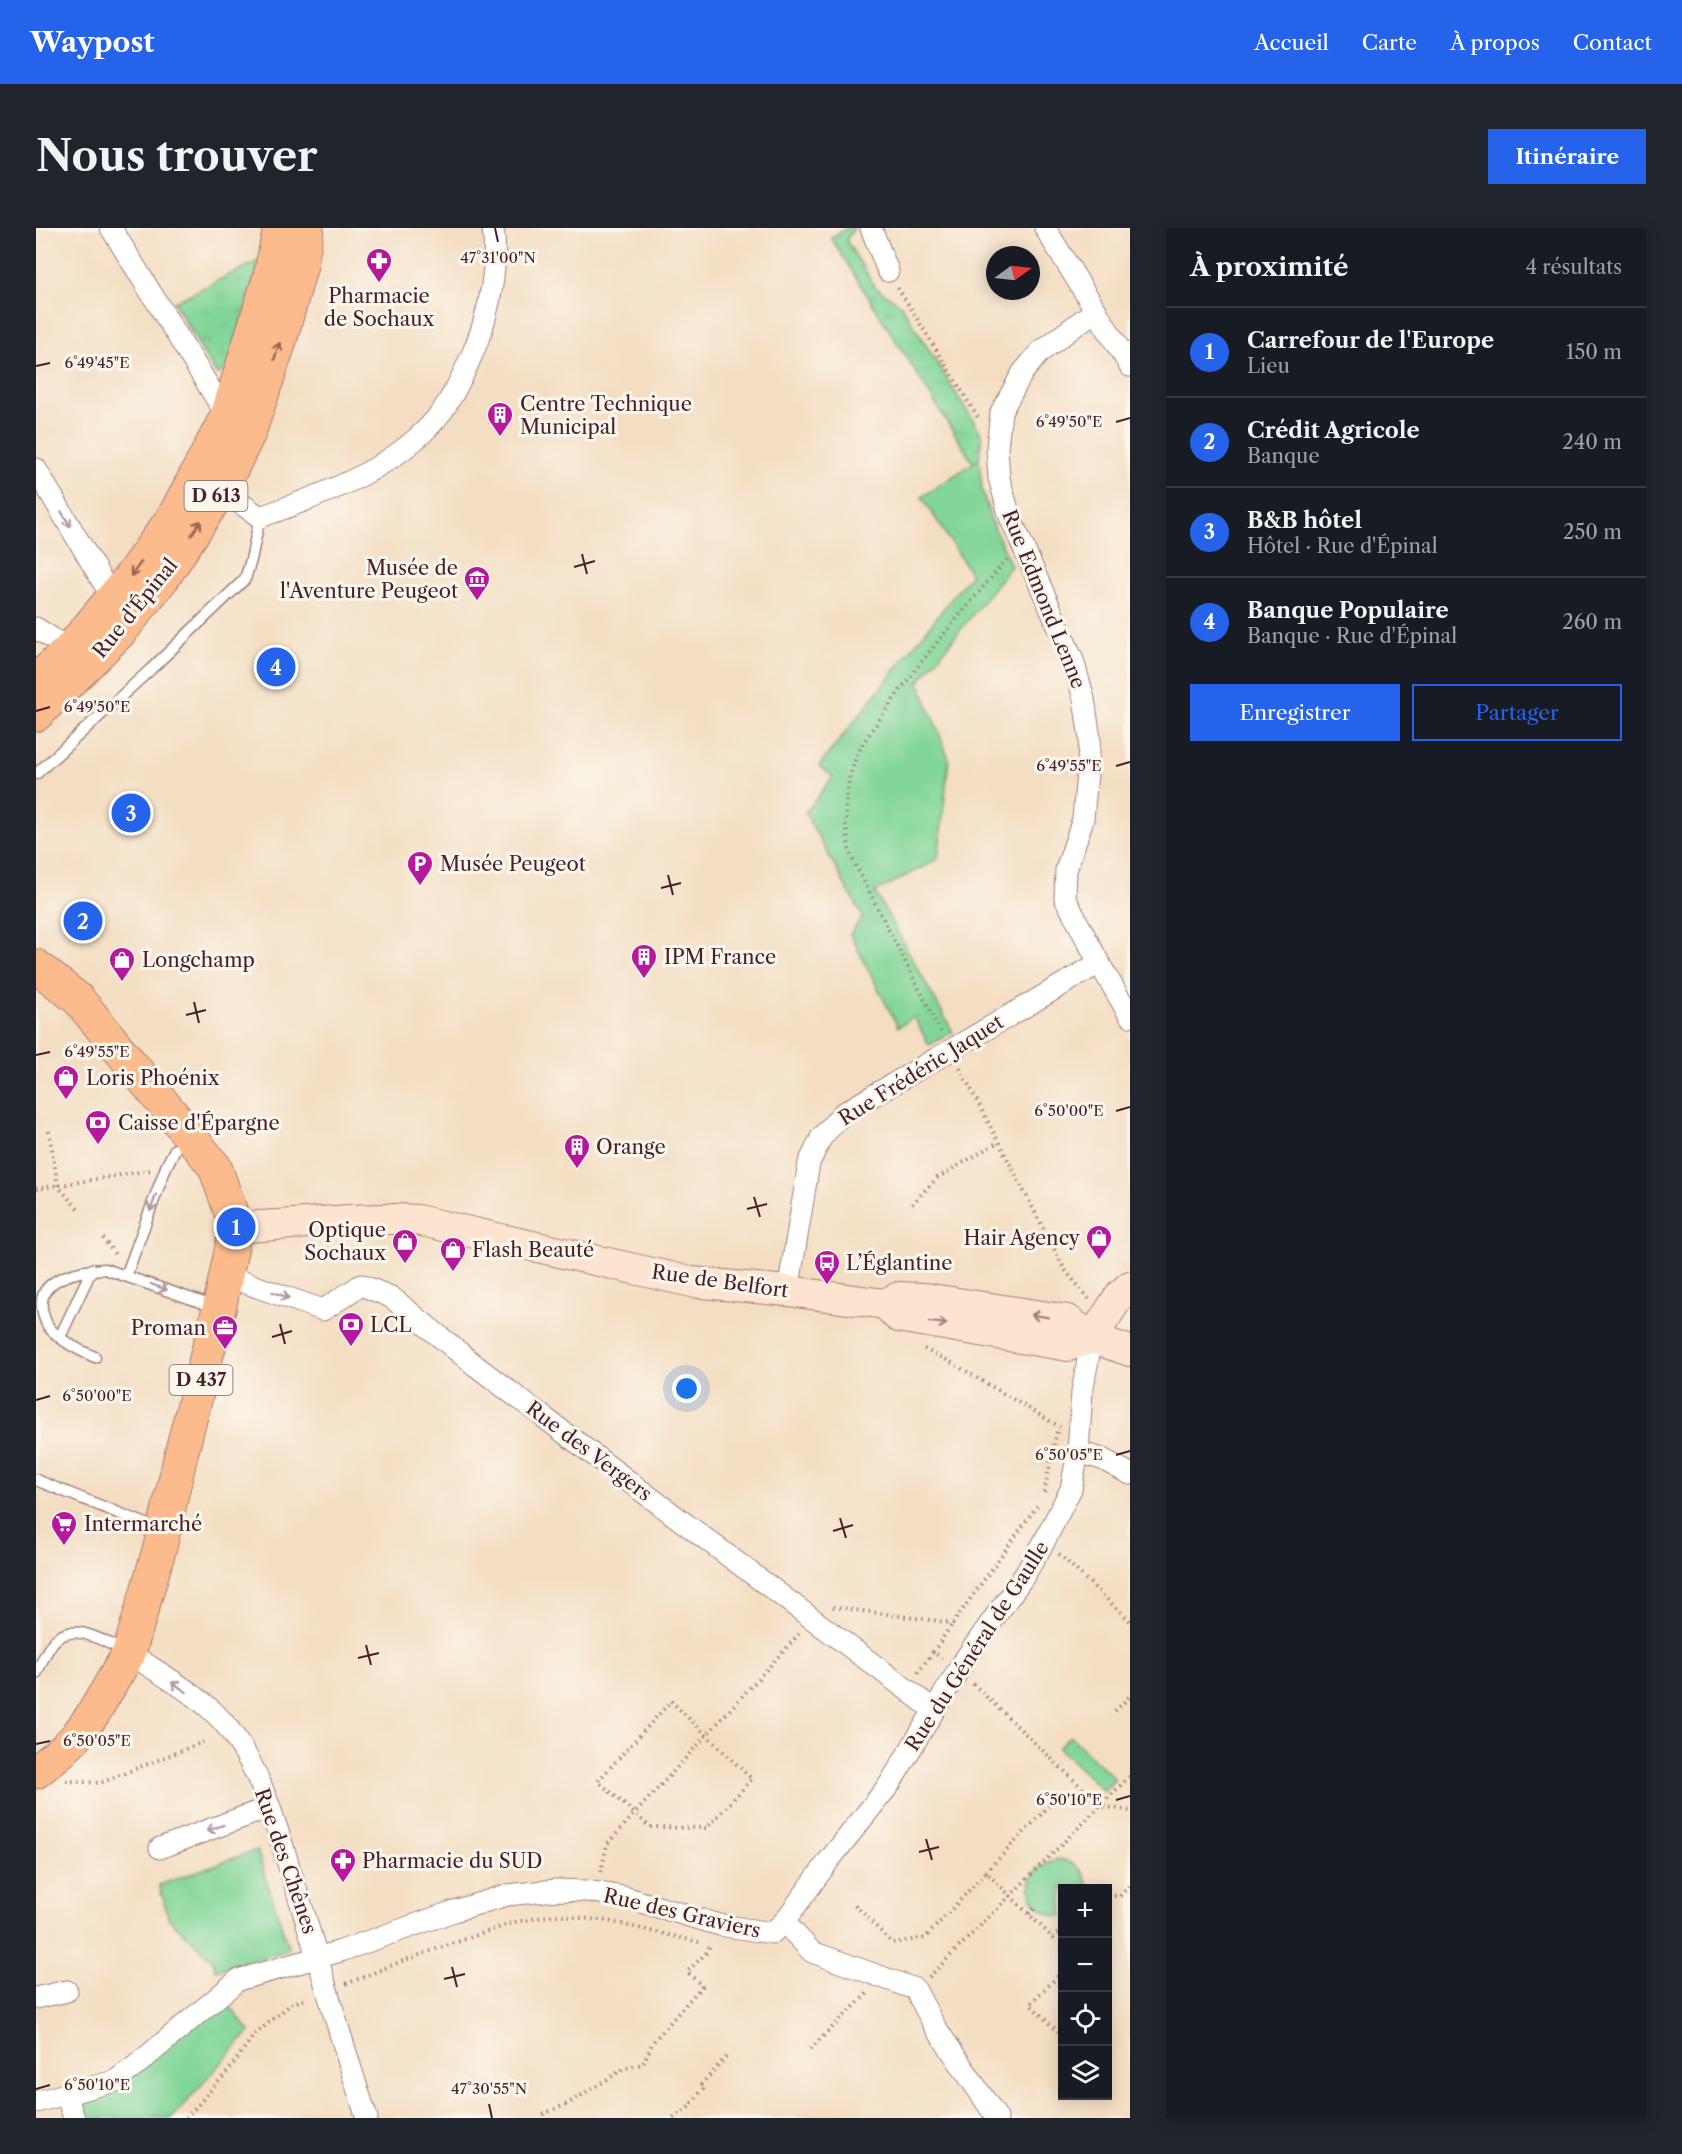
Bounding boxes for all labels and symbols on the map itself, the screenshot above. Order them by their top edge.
pharmacy icon: Pharmacie de Sochaux [364,246,394,284]
north arrow [986,246,1040,300]
text: 47°31'00"N [460,248,536,267]
place label: Pharmacie de Sochaux [324,284,435,331]
one-way arrow [272,342,283,361]
text: 6°49'45"E [64,353,130,372]
place label: Centre Technique Municipal [520,392,692,439]
building icon: Centre Technique Municipal [485,400,515,438]
text: 6°49'50"E [1036,412,1102,431]
road number: D 613 [184,481,248,511]
street label: Rue Edmond Lenne [997,506,1091,692]
one-way arrow [60,511,72,528]
one-way arrow [190,520,202,537]
street label: Rue d'Épinal [87,553,182,663]
place label: Musée de l'Aventure Peugeot [280,556,458,603]
one-way arrow [130,560,142,576]
museum icon: Musée de l'Aventure Peugeot [462,564,492,602]
pin: 4 [256,644,296,690]
text: 6°49'50"E [64,697,130,716]
text: 6°49'55"E [1036,756,1102,775]
pin: 3 [112,790,151,836]
parking icon: Musée Peugeot [405,849,435,887]
place label: Musée Peugeot [440,852,586,876]
pin: 2 [64,898,102,944]
building icon: IPM France [629,942,659,980]
shop icon: Longchamp [107,945,137,983]
place label: IPM France [664,945,776,969]
place label: Longchamp [142,948,255,972]
street label: Rue Frédéric Jaquet [834,1010,1008,1130]
text: 6°49'55"E [64,1042,130,1061]
shop icon: Loris Phoénix [51,1063,81,1101]
place label: Loris Phoénix [86,1066,220,1090]
text: 6°50'00"E [1034,1101,1104,1120]
bank icon: Caisse d'Épargne [83,1108,113,1146]
place label: Caisse d'Épargne [118,1110,280,1135]
building icon: Orange [562,1132,592,1170]
place label: Orange [596,1135,666,1159]
one-way arrow [147,1193,158,1211]
pin: 1 [216,1204,256,1250]
place label: Optique Sochaux [304,1218,386,1265]
shop icon: Hair Agency [1084,1223,1114,1261]
place label: Hair Agency [964,1226,1081,1250]
shop icon: Optique Sochaux [390,1227,420,1265]
shop icon: Flash Beauté [438,1235,468,1273]
place label: Flash Beauté [472,1238,594,1262]
bus stop icon: L’Églantine [812,1248,842,1286]
place label: L’Églantine [846,1250,952,1275]
street label: Rue de Belfort [650,1260,790,1302]
one-way arrow [150,1283,168,1294]
one-way arrow [271,1291,290,1302]
bank icon: LCL [336,1310,366,1348]
one-way arrow [1031,1310,1051,1321]
office icon: Proman [210,1313,240,1351]
place label: LCL [370,1313,412,1337]
place label: Proman [131,1316,206,1340]
one-way arrow [928,1318,948,1329]
road number: D 437 [170,1365,232,1395]
your location [672,1374,701,1403]
text: 6°50'00"E [62,1386,132,1405]
street label: Rue des Vergers [521,1396,657,1506]
text: 6°50'05"E [1035,1445,1103,1464]
supermarket icon: Intermarché [49,1509,79,1547]
place label: Intermarché [84,1512,202,1536]
street label: Rue du Général de Gaulle [900,1537,1054,1755]
one-way arrow [172,1681,188,1693]
text: 6°50'05"E [63,1731,131,1750]
street label: Rue des Chênes [250,1785,322,1937]
text: 6°50'10"E [1036,1790,1102,1809]
one-way arrow [206,1823,225,1834]
pharmacy icon: Pharmacie du SUD [328,1846,358,1884]
place label: Pharmacie du SUD [362,1849,542,1873]
street label: Rue des Graviers [601,1883,763,1943]
text: 6°50'10"E [64,2075,130,2094]
text: 47°30'55"N [451,2079,527,2098]

